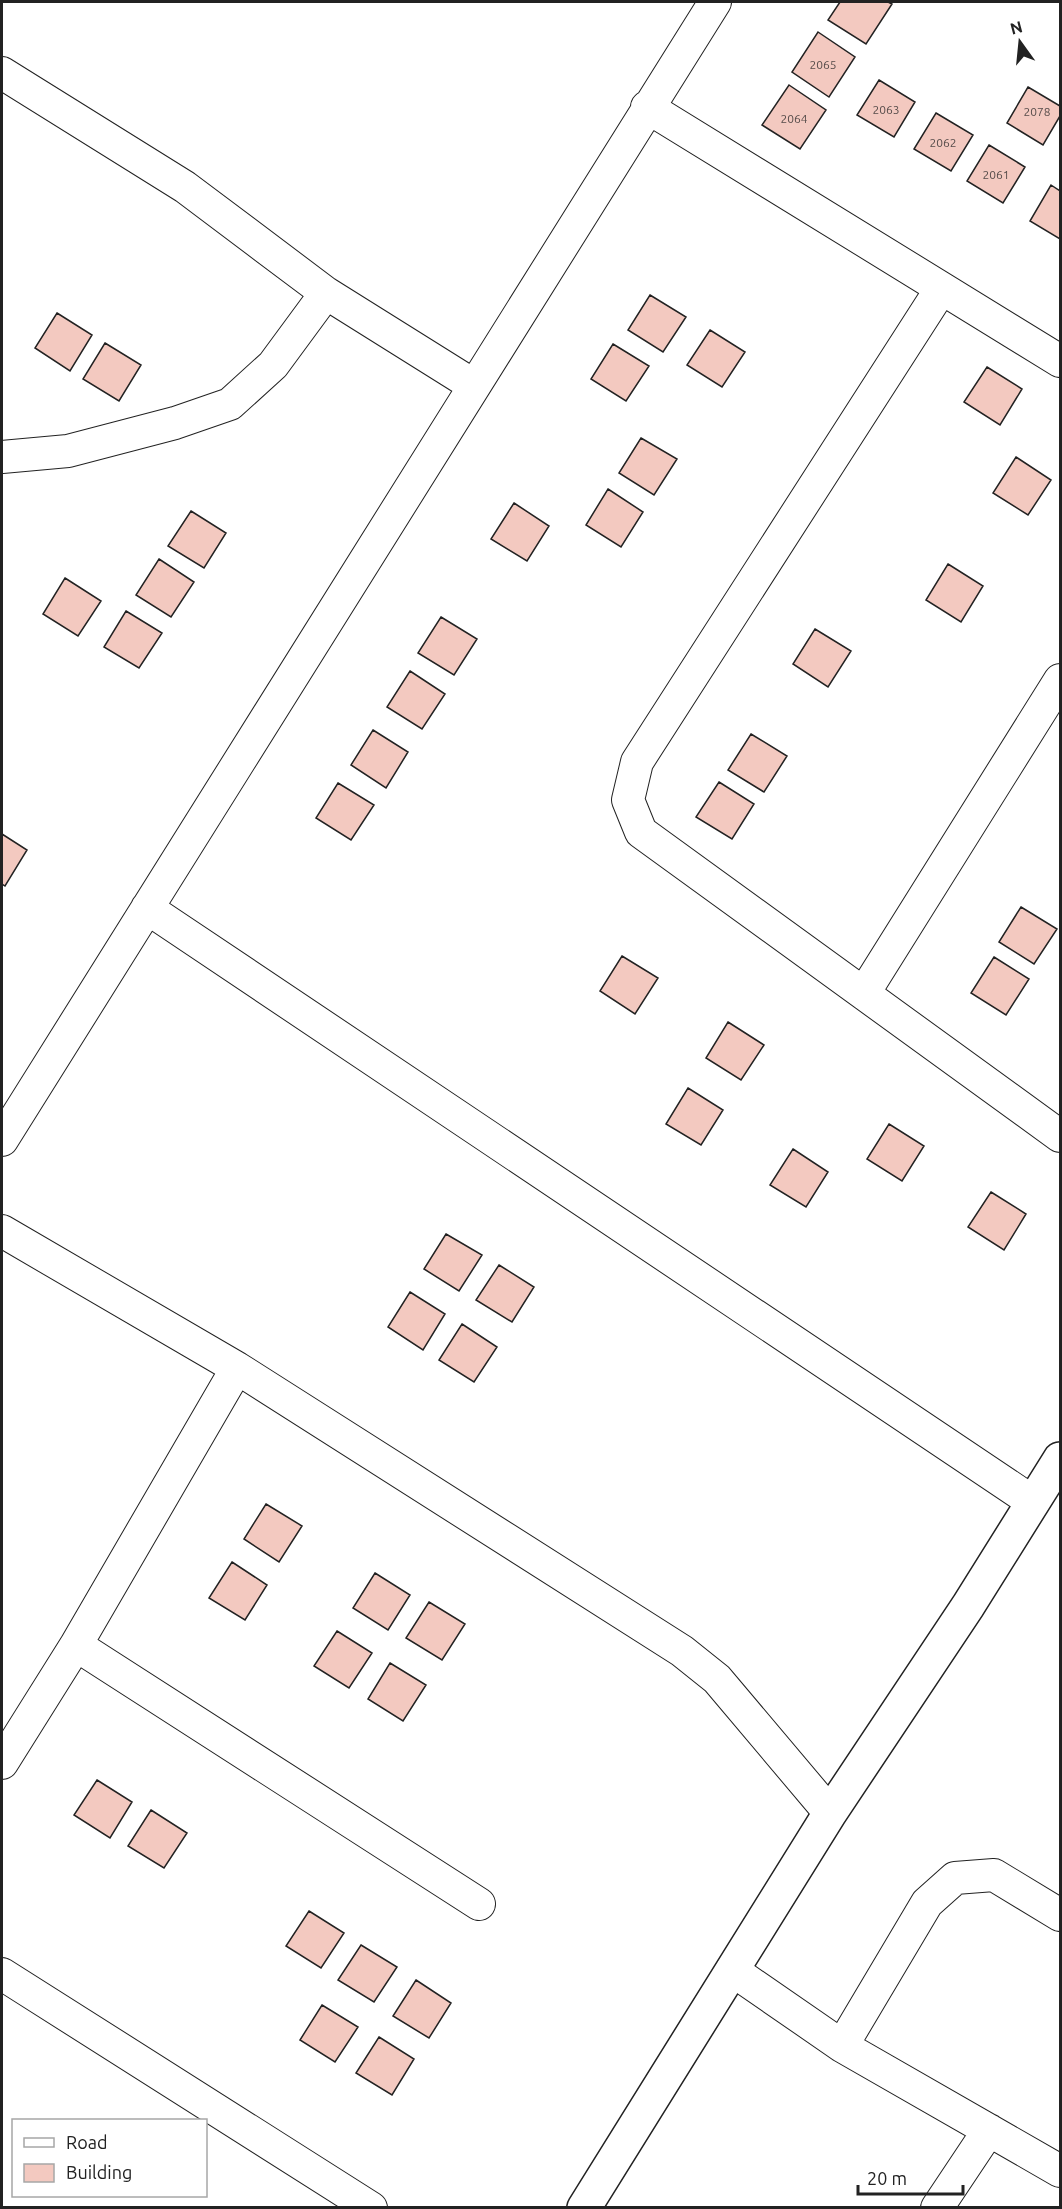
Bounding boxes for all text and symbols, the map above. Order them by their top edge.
north arrow [990,12,1050,72]
text: N [1008,17,1024,38]
house number: 2065 [809,58,837,71]
house number: 2063 [872,103,900,116]
house number: 2078 [1023,105,1051,118]
house number: 2064 [780,112,808,125]
house number: 2062 [929,136,957,149]
house number: 2061 [982,168,1010,181]
legend [12,2119,207,2197]
text: Road [66,2132,108,2152]
scale bar [858,2158,963,2196]
text: Building [66,2162,132,2182]
text: 20 m [867,2168,907,2188]

